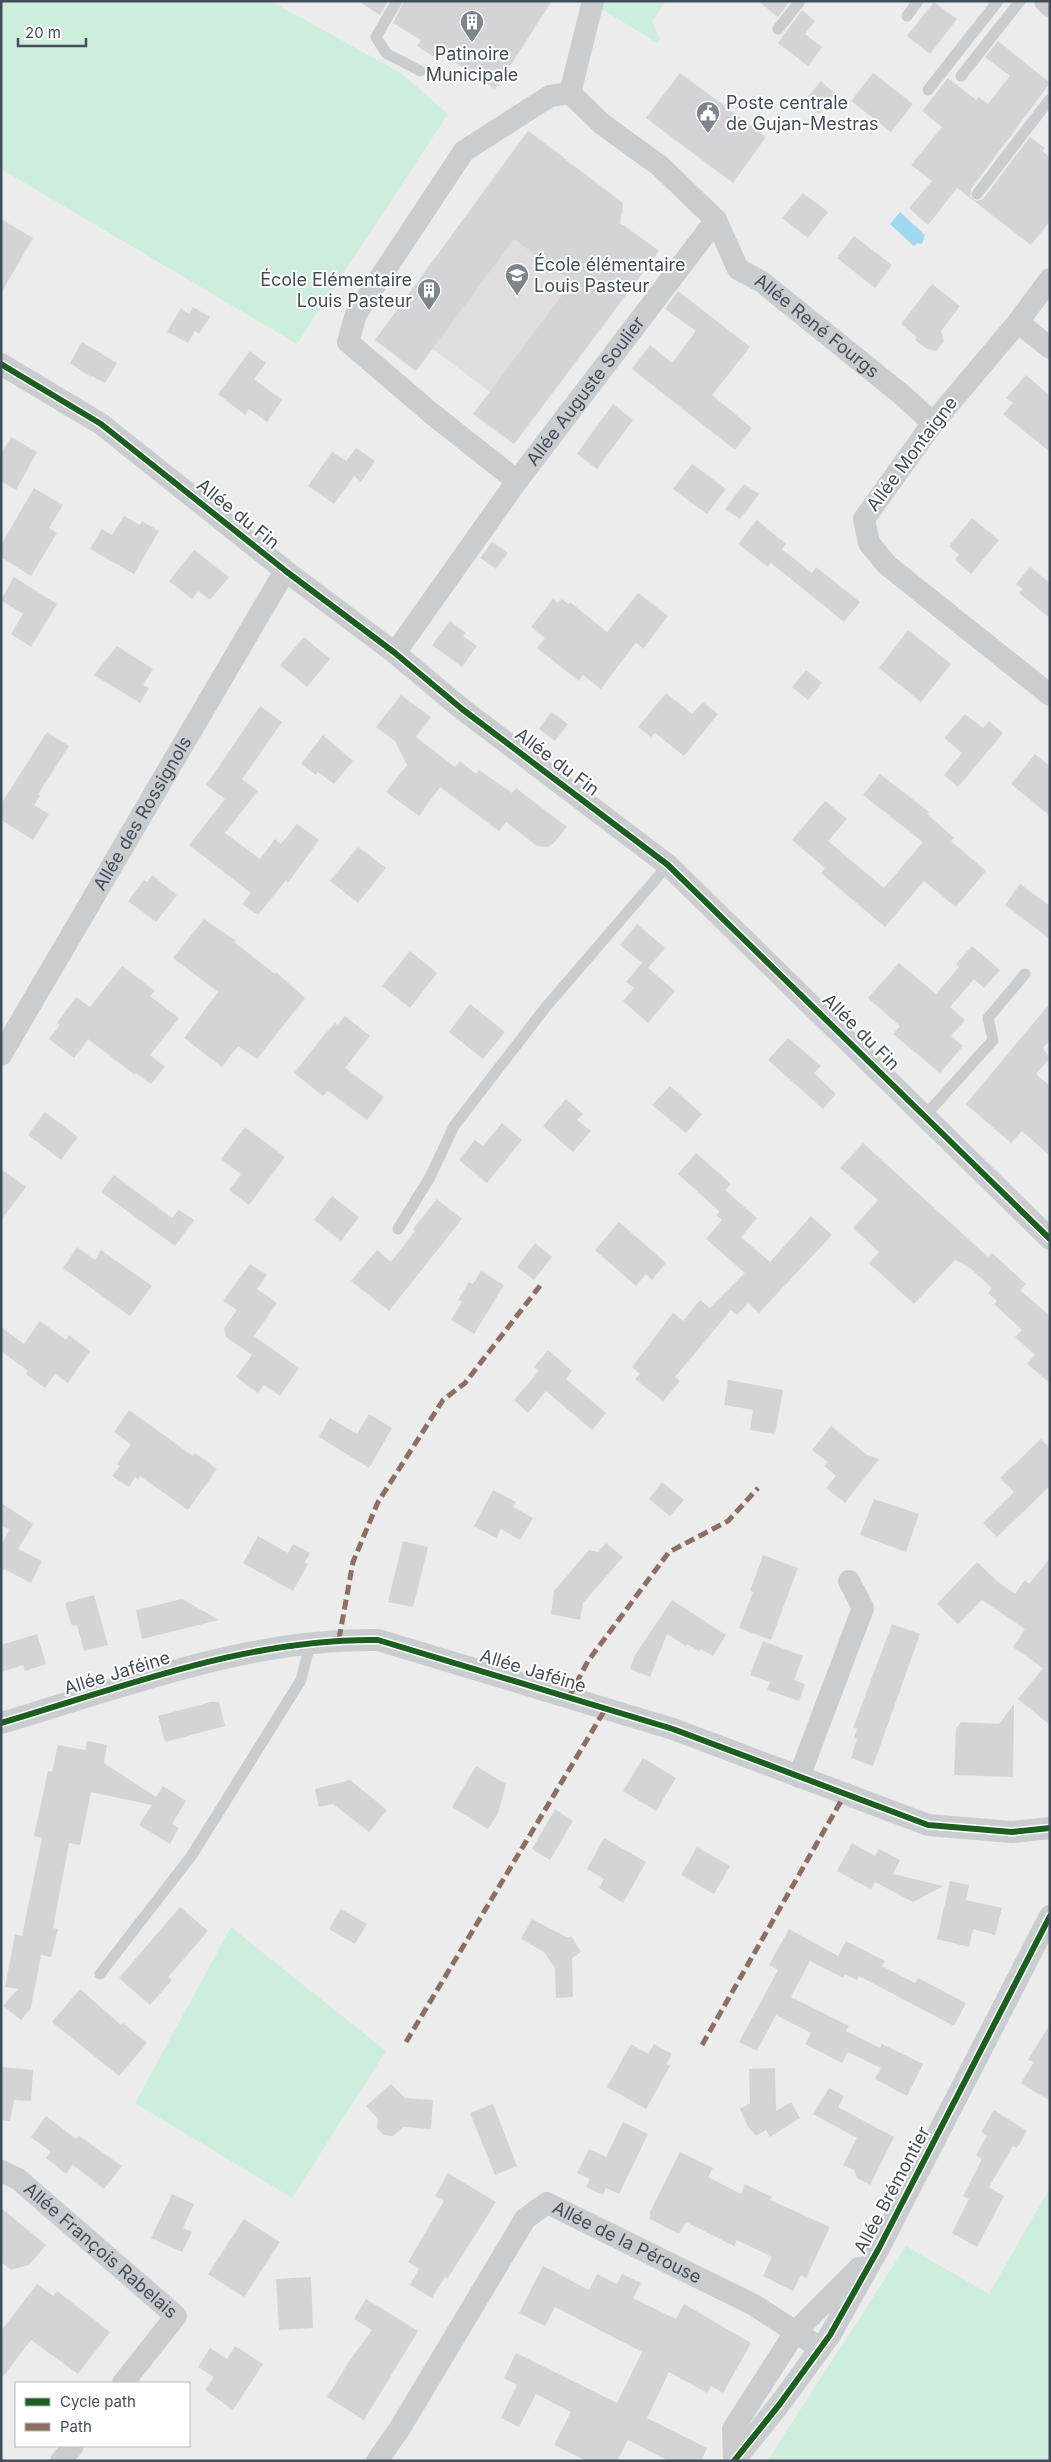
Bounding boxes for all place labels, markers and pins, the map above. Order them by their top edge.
building icon: Patinoire Municipale [459,9,485,43]
place label: Patinoire Municipale [426,43,518,85]
place label: Poste centrale de Gujan-Mestras [726,92,879,134]
public building icon: Poste centrale de Gujan-Mestras [695,100,721,134]
place label: École élémentaire Louis Pasteur [534,253,685,296]
school or university icon: École élémentaire Louis Pasteur [504,262,530,296]
place label: École Elémentaire Louis Pasteur [260,268,412,311]
building icon: École Elémentaire Louis Pasteur [416,277,442,311]

